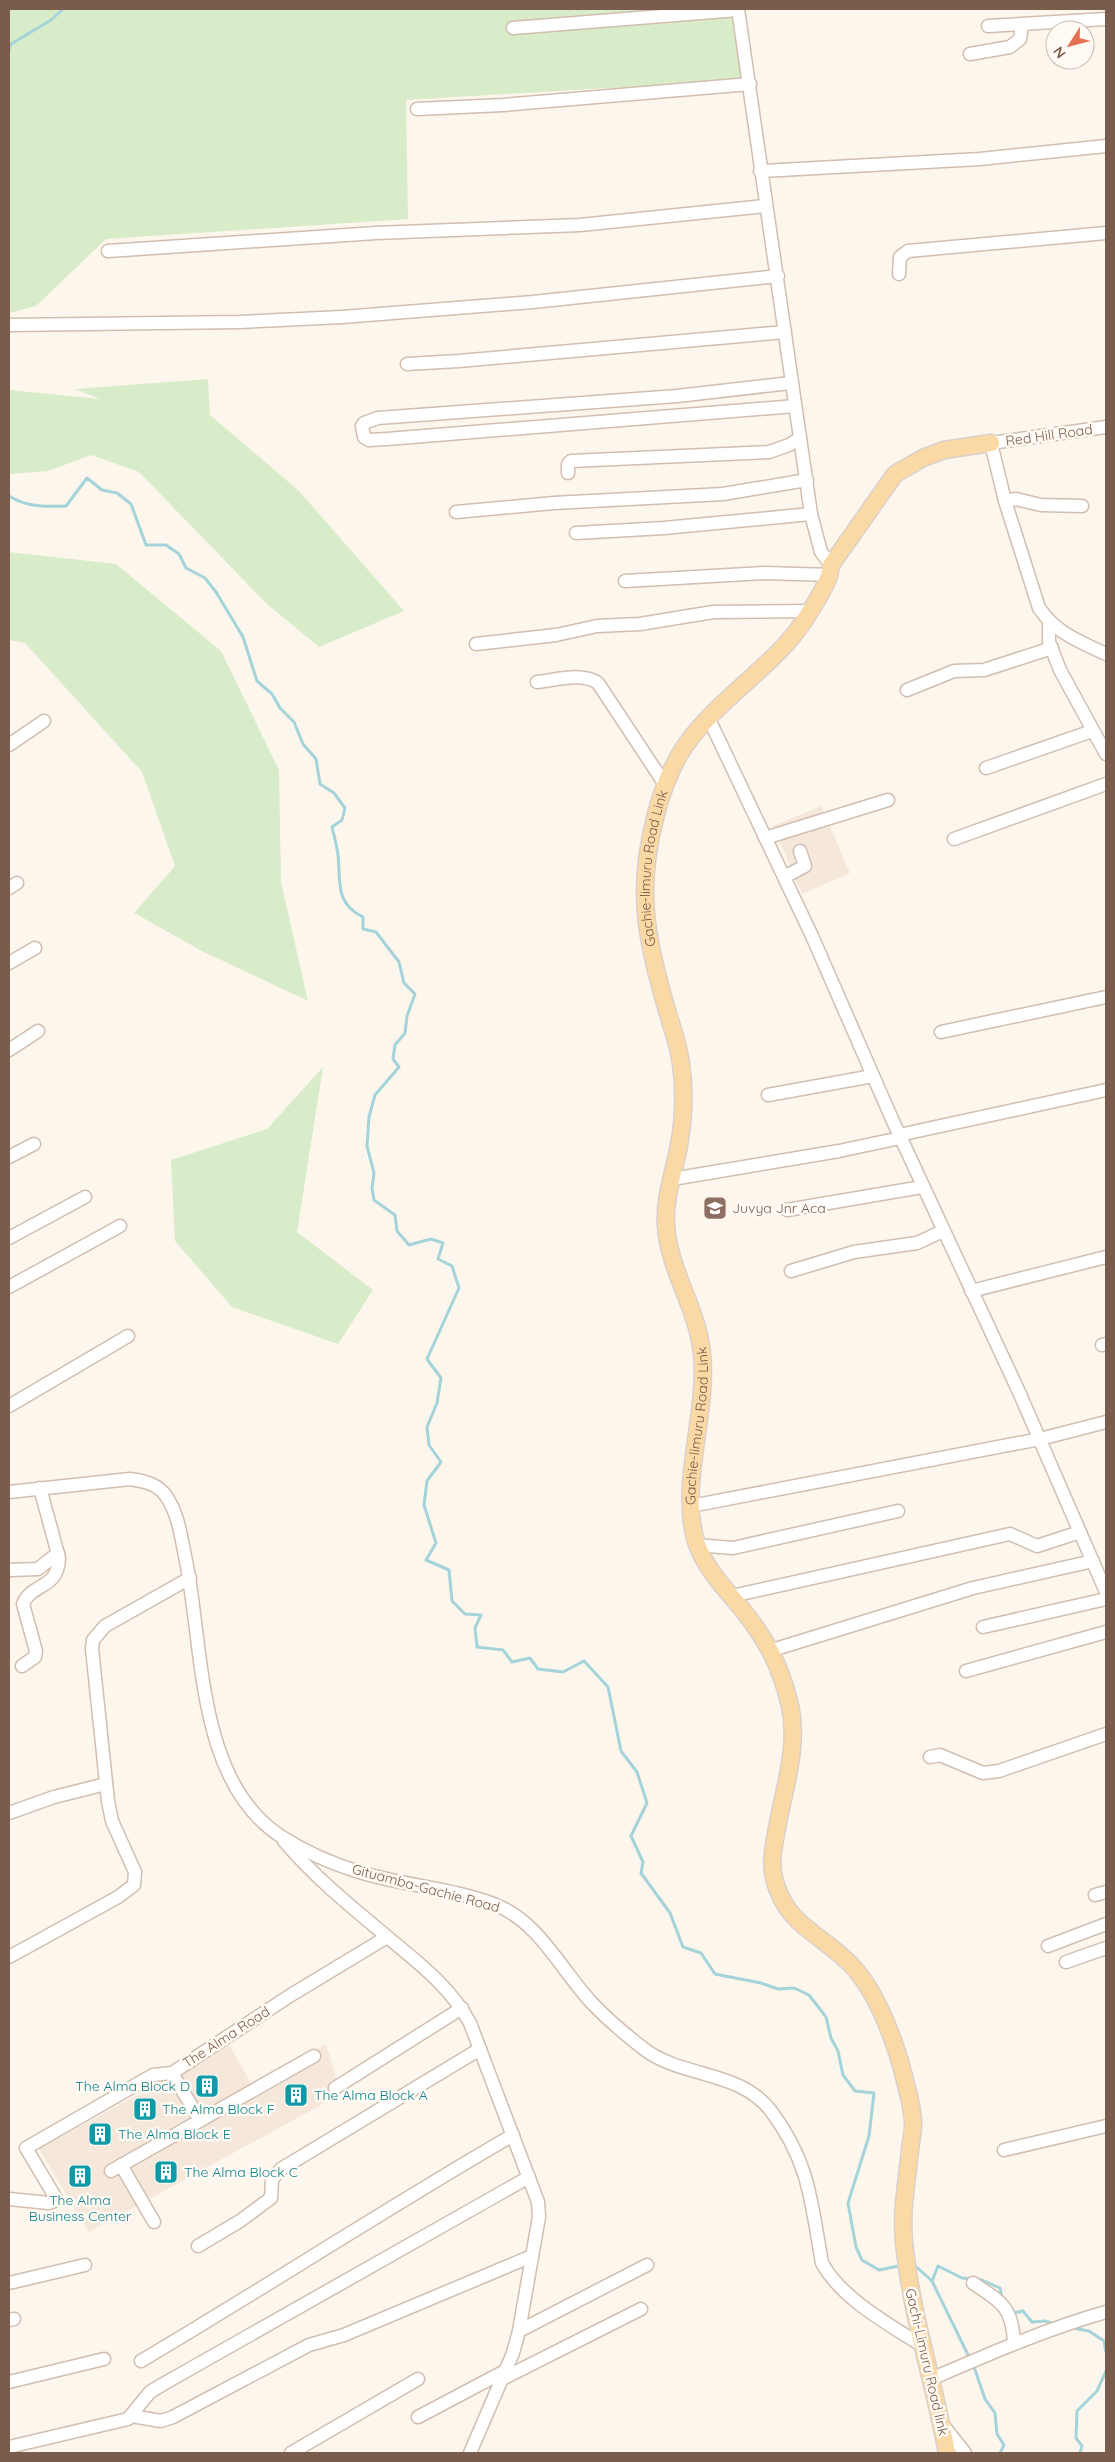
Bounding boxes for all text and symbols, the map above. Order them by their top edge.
north arrow [1045,20,1095,70]
text: N [1049,43,1070,62]
street label: Red Hill Road [1004,420,1094,450]
street label: Gachie-limuru Road Link [636,787,672,948]
school or university icon: Juvya Jnr Aca [702,1195,728,1221]
place label: Juvya Jnr Aca [732,1199,826,1217]
street label: Gachie-limuru Road Link [682,1346,712,1505]
street label: Gituamba-Gachie Road [350,1860,502,1916]
street label: The Alma Road [179,2002,273,2072]
building icon: The Alma Block D [194,2073,220,2099]
place label: The Alma Block D [75,2077,190,2095]
building icon: The Alma Block A [283,2082,309,2108]
place label: The Alma Block A [314,2086,428,2104]
building icon: The Alma Block F [132,2096,158,2122]
place label: The Alma Block F [162,2100,275,2118]
building icon: The Alma Block E [87,2121,113,2147]
place label: The Alma Block E [118,2125,231,2143]
building icon: The Alma Block C [153,2159,179,2185]
building icon: The Alma Business Center [67,2163,93,2189]
place label: The Alma Block C [184,2163,298,2181]
place label: The Alma Business Center [29,2191,132,2225]
street label: Gachi-Limuru Road link [901,2287,953,2437]

